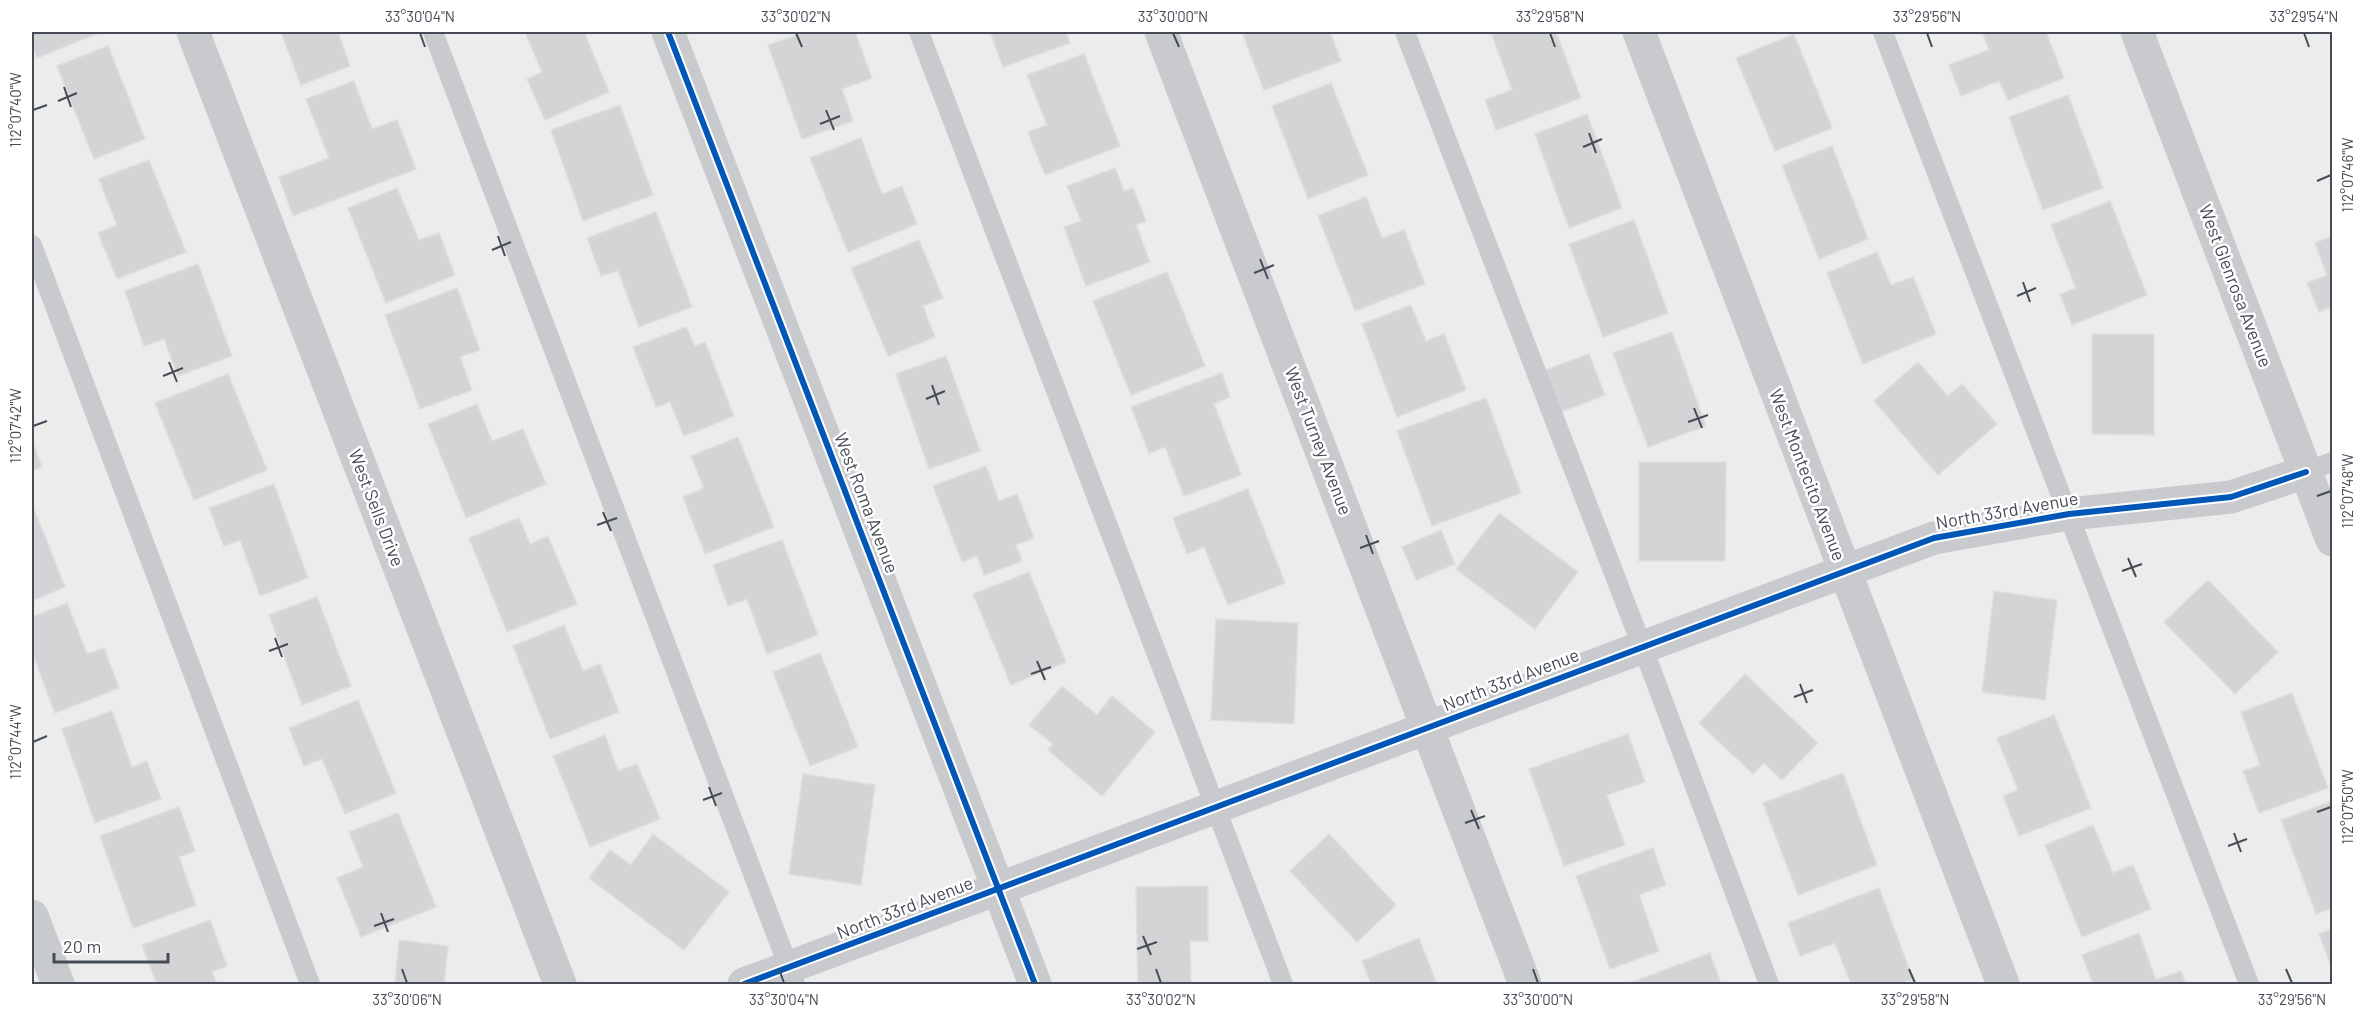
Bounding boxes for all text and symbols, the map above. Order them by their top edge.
text: 33°30'04"N [385,7,455,25]
text: 33°30'02"N [761,7,831,25]
text: 33°30'00"N [1138,7,1208,25]
text: 33°29'58"N [1516,7,1584,25]
text: 33°29'56"N [1893,7,1961,25]
text: 33°29'54"N [2270,7,2338,25]
text: 112°07'40"W [6,72,24,148]
text: 112°07'46"W [2338,138,2356,212]
street label: West Glenrosa Avenue [2195,201,2277,370]
street label: West Turney Avenue [1281,363,1357,518]
street label: West Montecito Avenue [1765,386,1851,564]
text: 112°07'42"W [6,388,24,464]
street label: West Roma Avenue [830,429,904,576]
street label: West Sells Drive [344,446,409,569]
text: 112°07'48"W [2338,454,2356,528]
street label: North 33rd Avenue [1934,487,2080,533]
street label: North 33rd Avenue [1439,643,1582,715]
text: 112°07'44"W [6,704,24,780]
text: 112°07'50"W [2338,769,2356,845]
street label: North 33rd Avenue [833,871,976,943]
scale bar [54,926,168,964]
text: 20 m [63,935,101,957]
text: 33°30'06"N [372,990,442,1008]
text: 33°30'04"N [749,990,819,1008]
text: 33°30'02"N [1126,990,1196,1008]
text: 33°30'00"N [1503,990,1573,1008]
text: 33°29'58"N [1881,990,1949,1008]
text: 33°29'56"N [2258,990,2326,1008]

